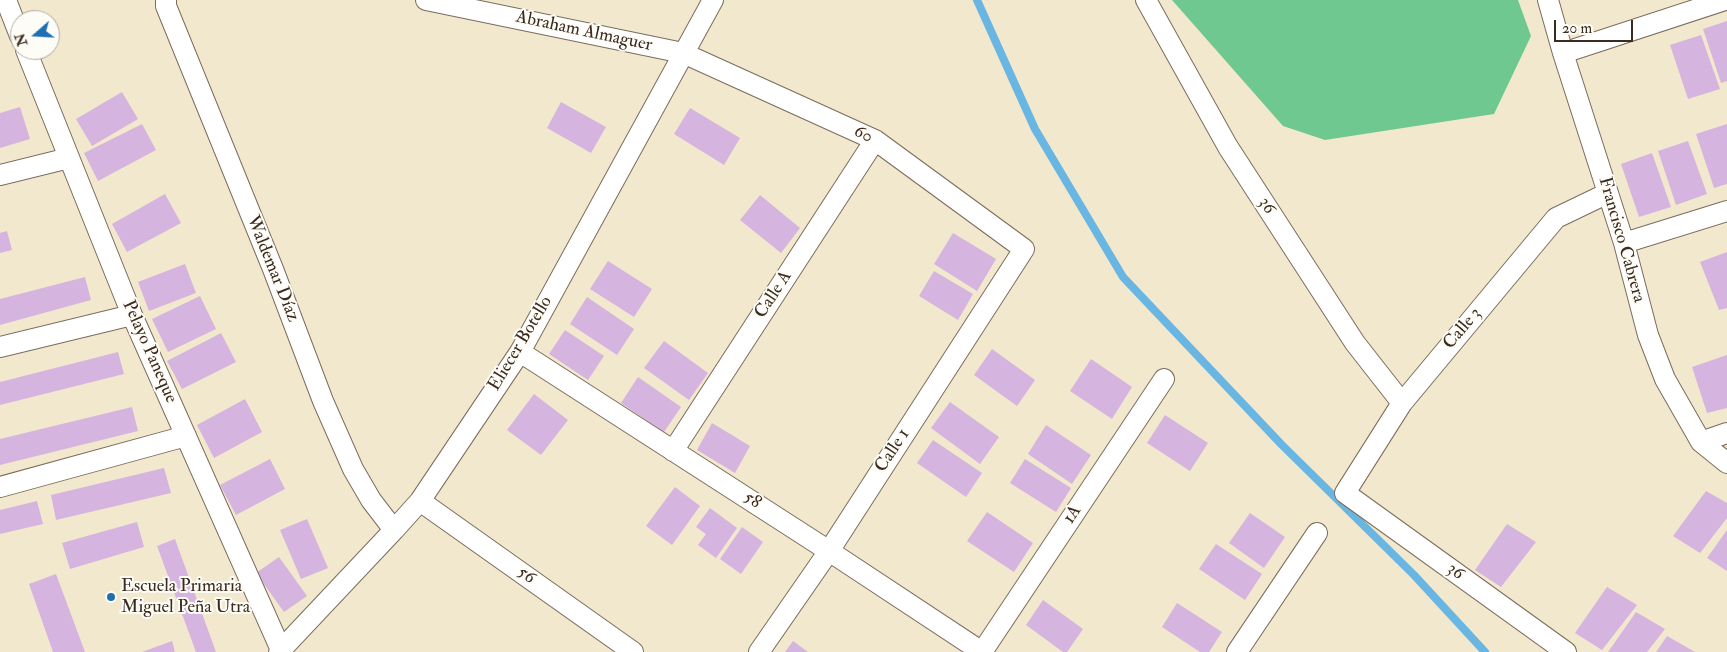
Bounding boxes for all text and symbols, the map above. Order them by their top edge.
street label: Abraham Almaguer [514,7,654,57]
north arrow [10,10,60,60]
scale bar [1557,10,1636,42]
text: 20 m [1562,19,1592,38]
text: N [11,31,31,48]
street label: 60 [850,121,876,149]
street label: Francisco Cabrera [1593,175,1649,305]
street label: 36 [1253,193,1279,219]
street label: Waldemar Díaz [241,213,303,325]
street label: Calle A [751,267,797,323]
street label: Eliecer Botello [484,293,558,395]
street label: Pelayo Paneque [117,297,181,407]
street label: Calle 3 [1439,304,1487,354]
street label: Calle 1 [871,425,915,477]
street label: 58 [739,487,765,515]
street label: 1A [1059,502,1087,528]
street label: 36 [1442,559,1468,585]
street label: 56 [513,562,539,590]
place label: Escuela Primaria Miguel Peña Utra [121,576,250,618]
marker: Escuela Primaria Miguel Peña Utra [105,591,117,603]

